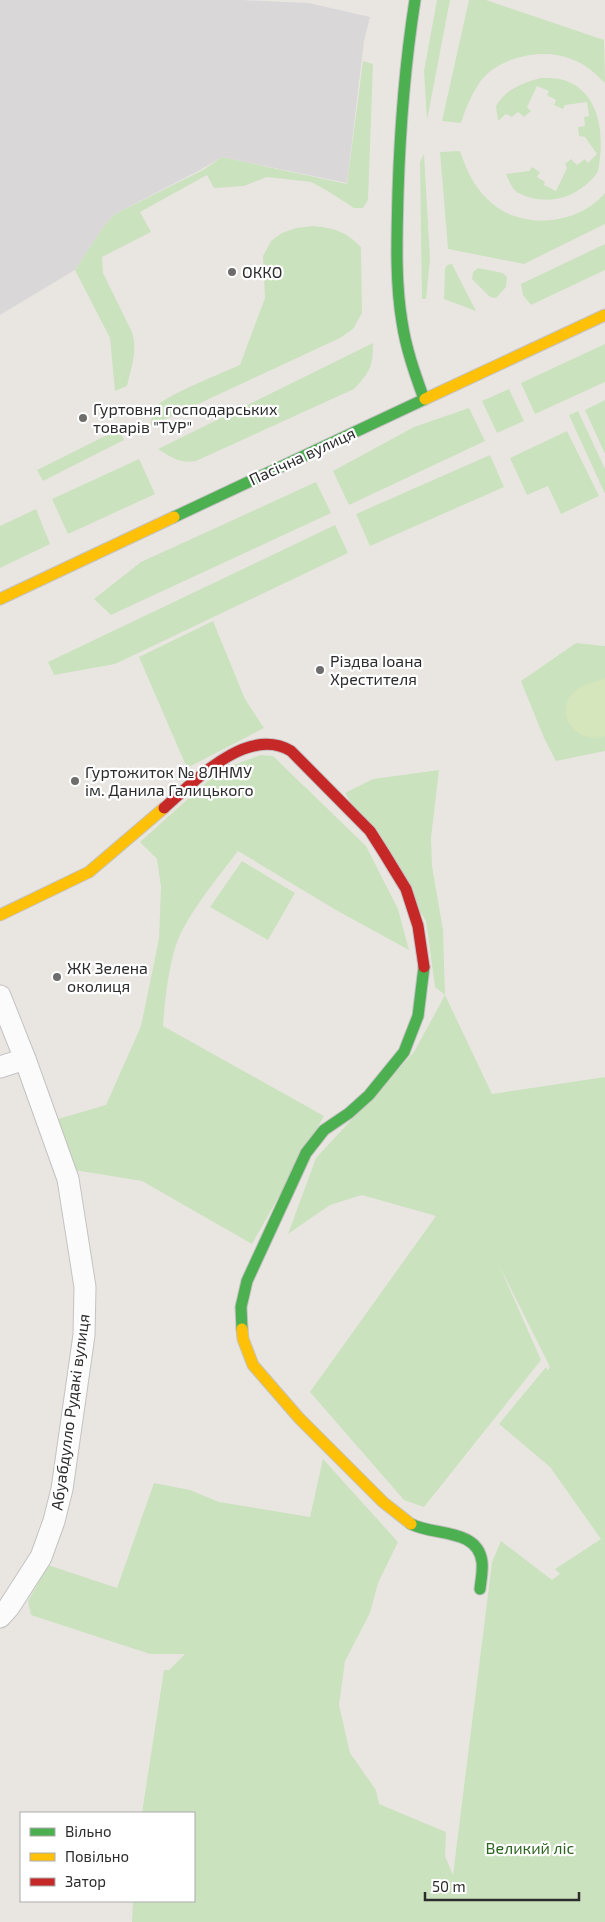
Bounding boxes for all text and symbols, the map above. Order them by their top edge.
place label: ОККО [242,262,282,281]
marker: ОККО [226,266,238,278]
place label: Гуртовня господарських товарів "ТУР" [93,399,278,436]
marker: Гуртовня господарських товарів "ТУР" [77,412,89,424]
street label: Пасічна вулиця [246,423,358,489]
place label: Різдва Іоана Хрестителя [330,651,422,688]
marker: Різдва Іоана Хрестителя [314,664,326,676]
place label: Гуртожиток № 8ЛНМУ ім. Данила Галицького [85,762,254,799]
marker: Гуртожиток № 8ЛНМУ ім. Данила Галицького [69,775,81,787]
place label: ЖК Зелена околиця [67,958,148,995]
marker: ЖК Зелена околиця [51,971,63,983]
street label: Абуабдулло Рудакі вулиця [46,1312,94,1512]
legend [20,1812,195,1902]
text: Вільно [65,1822,112,1840]
park label: Великий ліс [486,1838,574,1857]
text: Повільно [65,1847,129,1865]
scale bar [425,1870,579,1902]
text: Затор [65,1872,106,1890]
text: 50 m [432,1877,466,1895]

